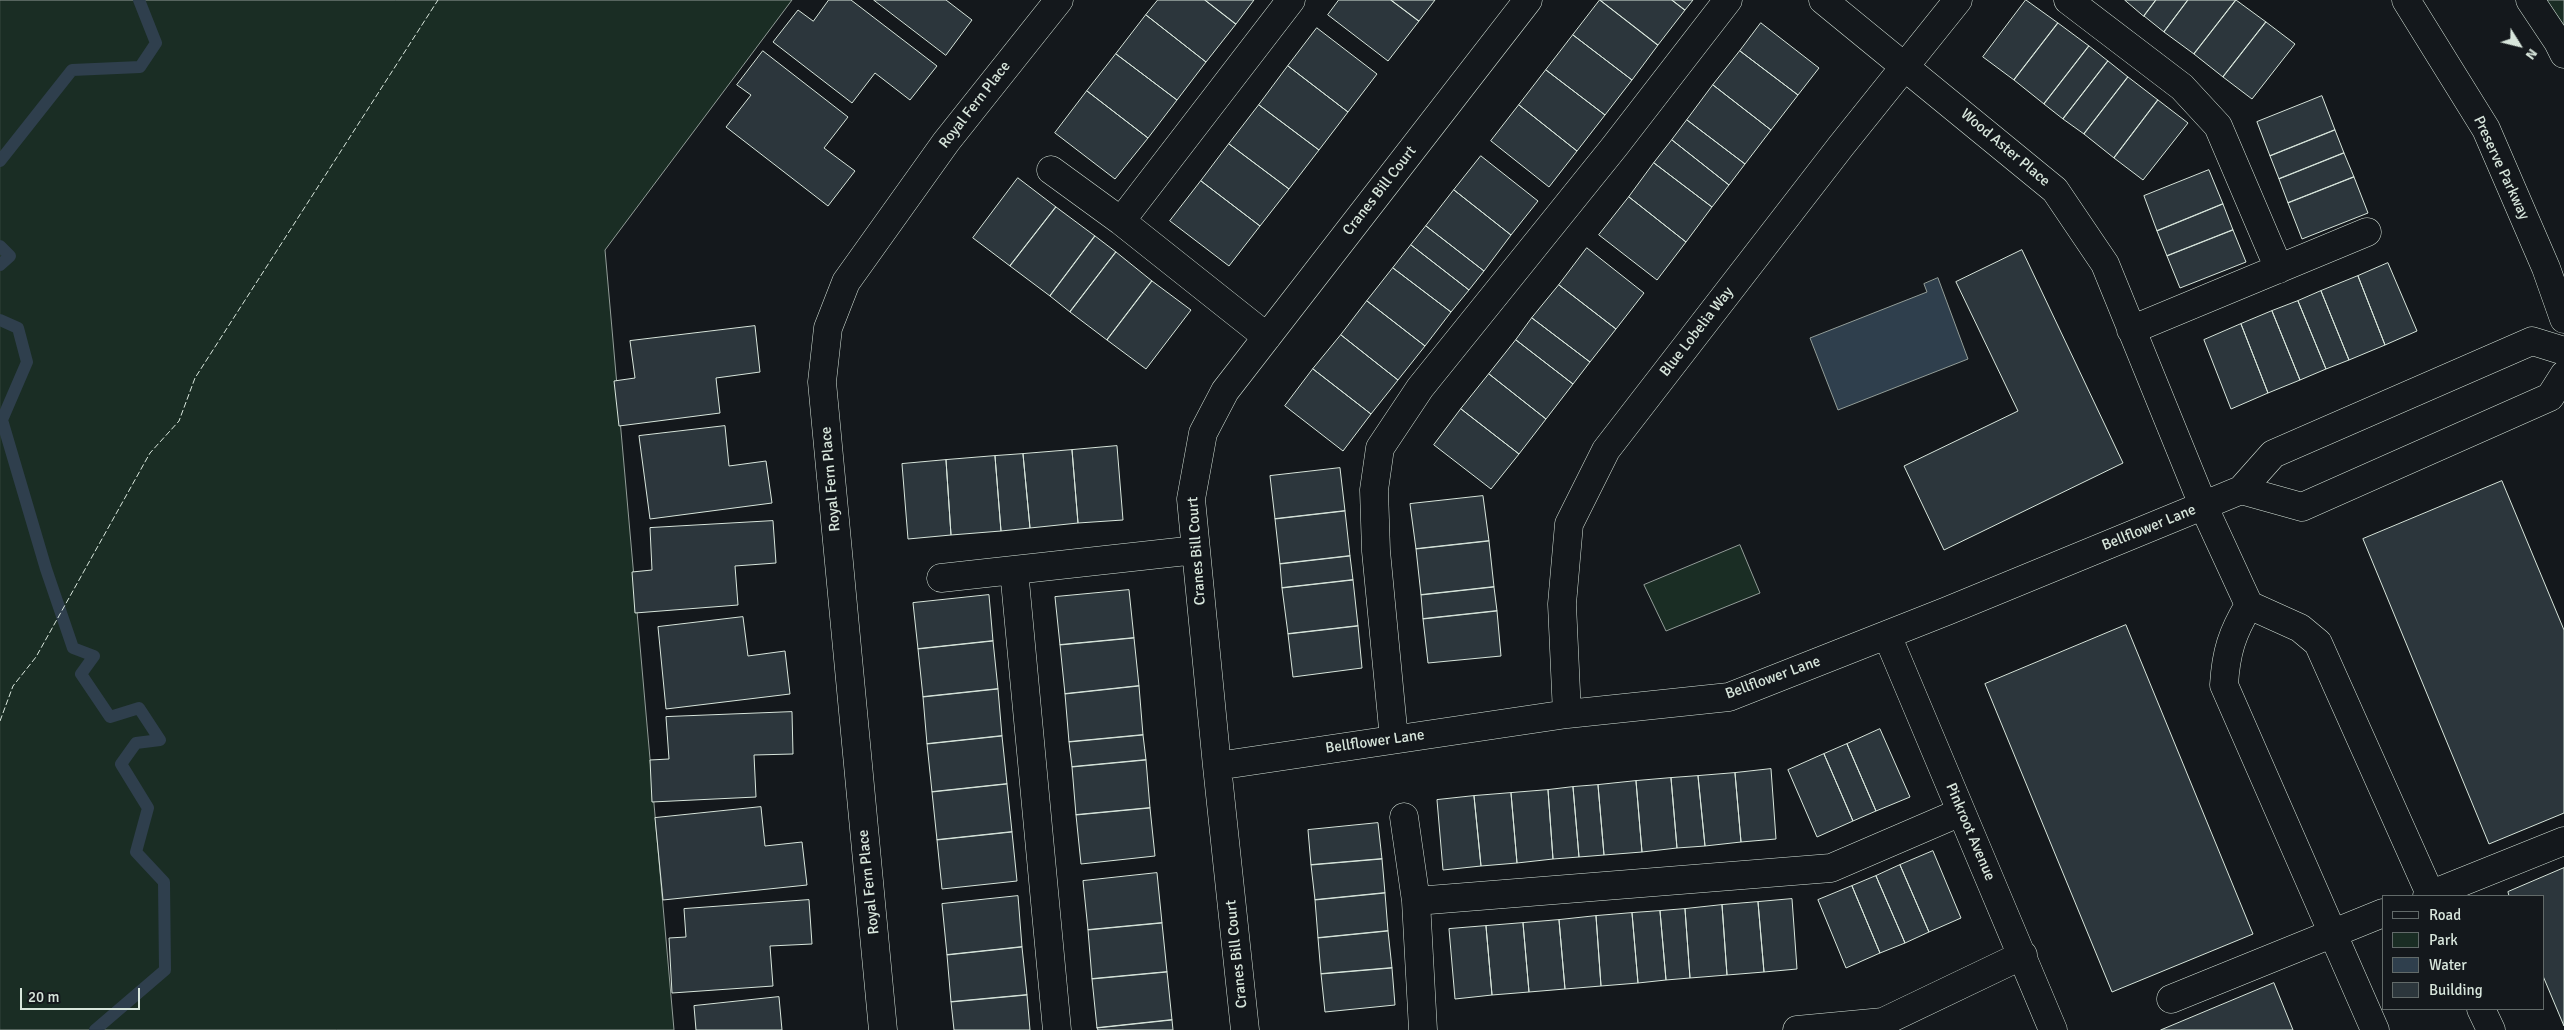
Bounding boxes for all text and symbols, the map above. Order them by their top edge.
north arrow [2494,20,2544,70]
text: N [2522,45,2541,63]
street label: Royal Fern Place [935,58,1015,152]
street label: Wood Aster Place [1957,105,2053,191]
street label: Preserve Parkway [2469,113,2533,223]
street label: Cranes Bill Court [1339,143,1421,239]
street label: Blue Lobelia Way [1656,284,1738,380]
street label: Royal Fern Place [817,426,845,532]
street label: Cranes Bill Court [1184,496,1210,606]
street label: Bellflower Lane [2099,501,2199,555]
street label: Bellflower Lane [1723,652,1823,704]
street label: Bellflower Lane [1324,726,1426,758]
street label: Pinkroot Avenue [1941,780,1999,884]
street label: Royal Fern Place [855,829,883,935]
legend [2382,895,2544,1010]
street label: Cranes Bill Court [1222,899,1252,1009]
text: Road [2429,906,2461,924]
text: Park [2429,931,2458,949]
text: Water [2429,956,2467,974]
scale bar [22,978,142,1010]
text: Building [2429,981,2483,999]
text: 20 m [28,988,59,1006]

